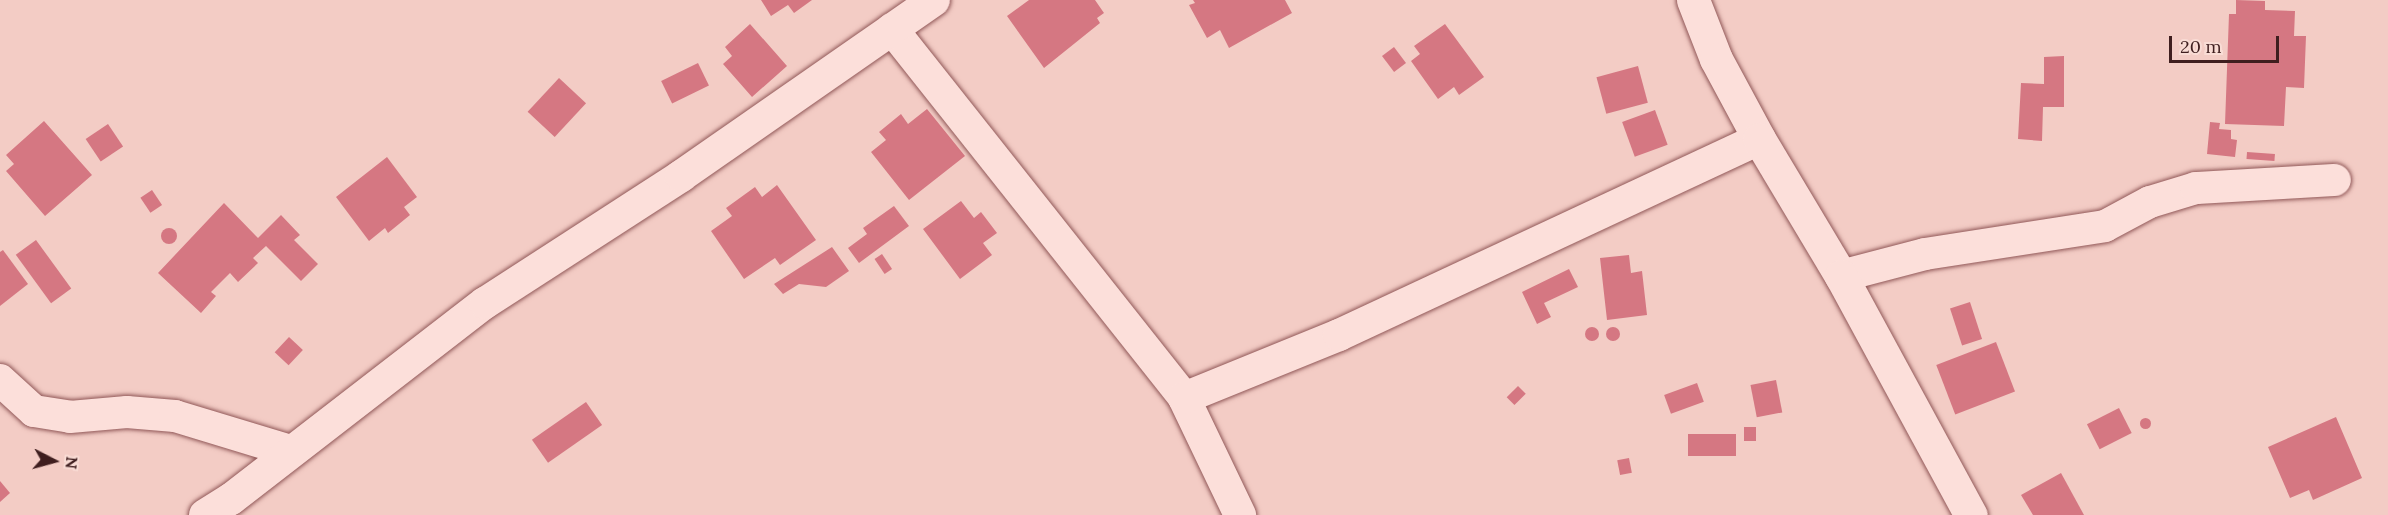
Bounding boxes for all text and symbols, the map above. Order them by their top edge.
scale bar [2172,24,2282,62]
text: 20 m [2180,35,2222,58]
north arrow [24,431,84,491]
text: N [61,456,82,470]

